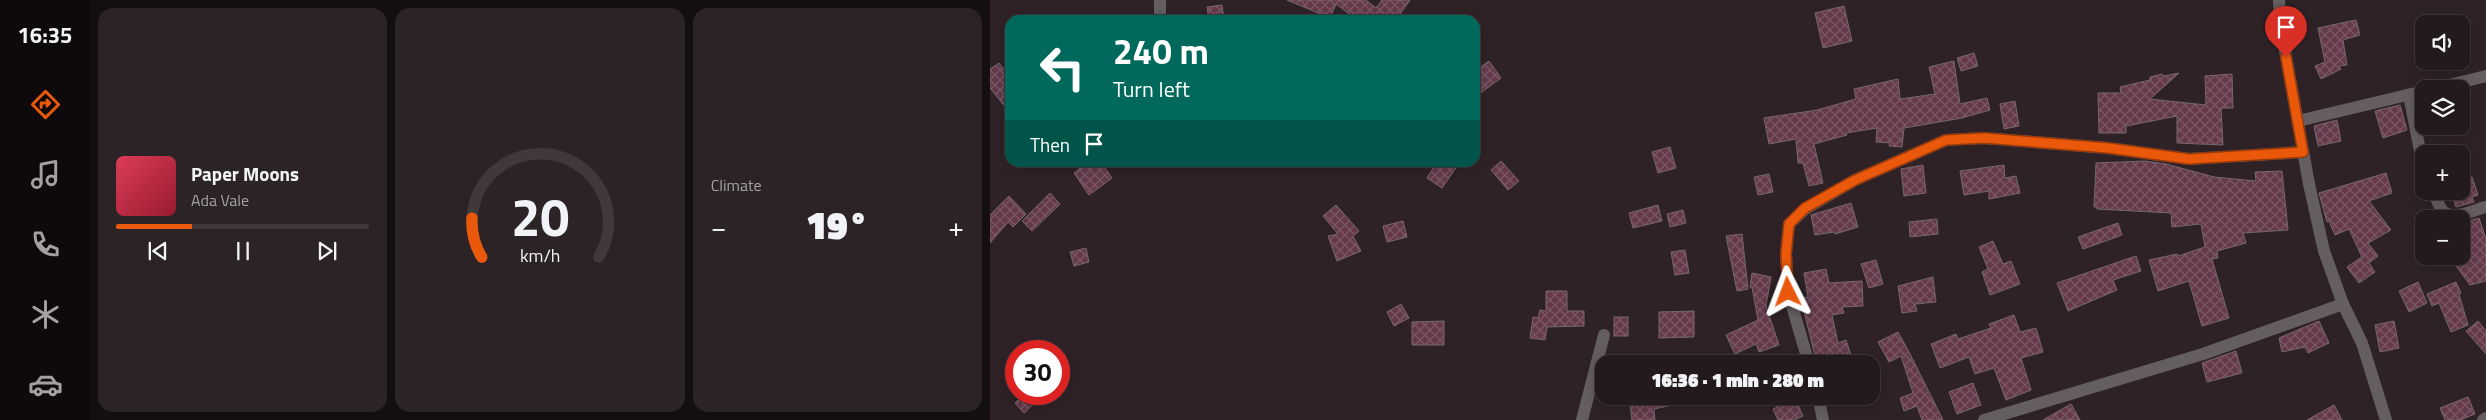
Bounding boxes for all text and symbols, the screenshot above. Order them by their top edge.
pin [2265,6,2307,57]
icon: arrive [2272,13,2300,41]
map controls [2415,15,2470,265]
button: sound [2415,15,2470,70]
text: 16:35 [18,18,72,52]
text: 240 m [1113,24,1209,78]
icon: left [1030,35,1095,100]
text: Turn left [1113,72,1190,106]
button: layers [2415,80,2470,135]
icon: directions [28,87,63,122]
text: Then [1030,130,1070,159]
icon: arrive [1080,130,1108,158]
button: + [2415,145,2470,200]
icon: music [28,157,63,192]
text: Paper Moons [191,159,299,188]
text: Climate [711,173,762,197]
text: 20 [511,177,569,256]
text: Ada Vale [191,188,249,212]
text: 19° [806,196,869,254]
text: − [711,205,726,248]
text: + [948,205,964,248]
button: − [2415,210,2470,265]
icon: phone [28,227,63,262]
icon: previous [144,237,172,265]
icon: pause [229,237,257,265]
icon: next [313,237,341,265]
text: km/h [520,242,560,269]
position arrow [1761,265,1813,317]
icon: climate [28,297,63,332]
speed limit sign: 30 [1005,340,1070,405]
text: 16:36 · 1 min · 280 m [1651,365,1824,394]
icon: car [28,367,63,402]

